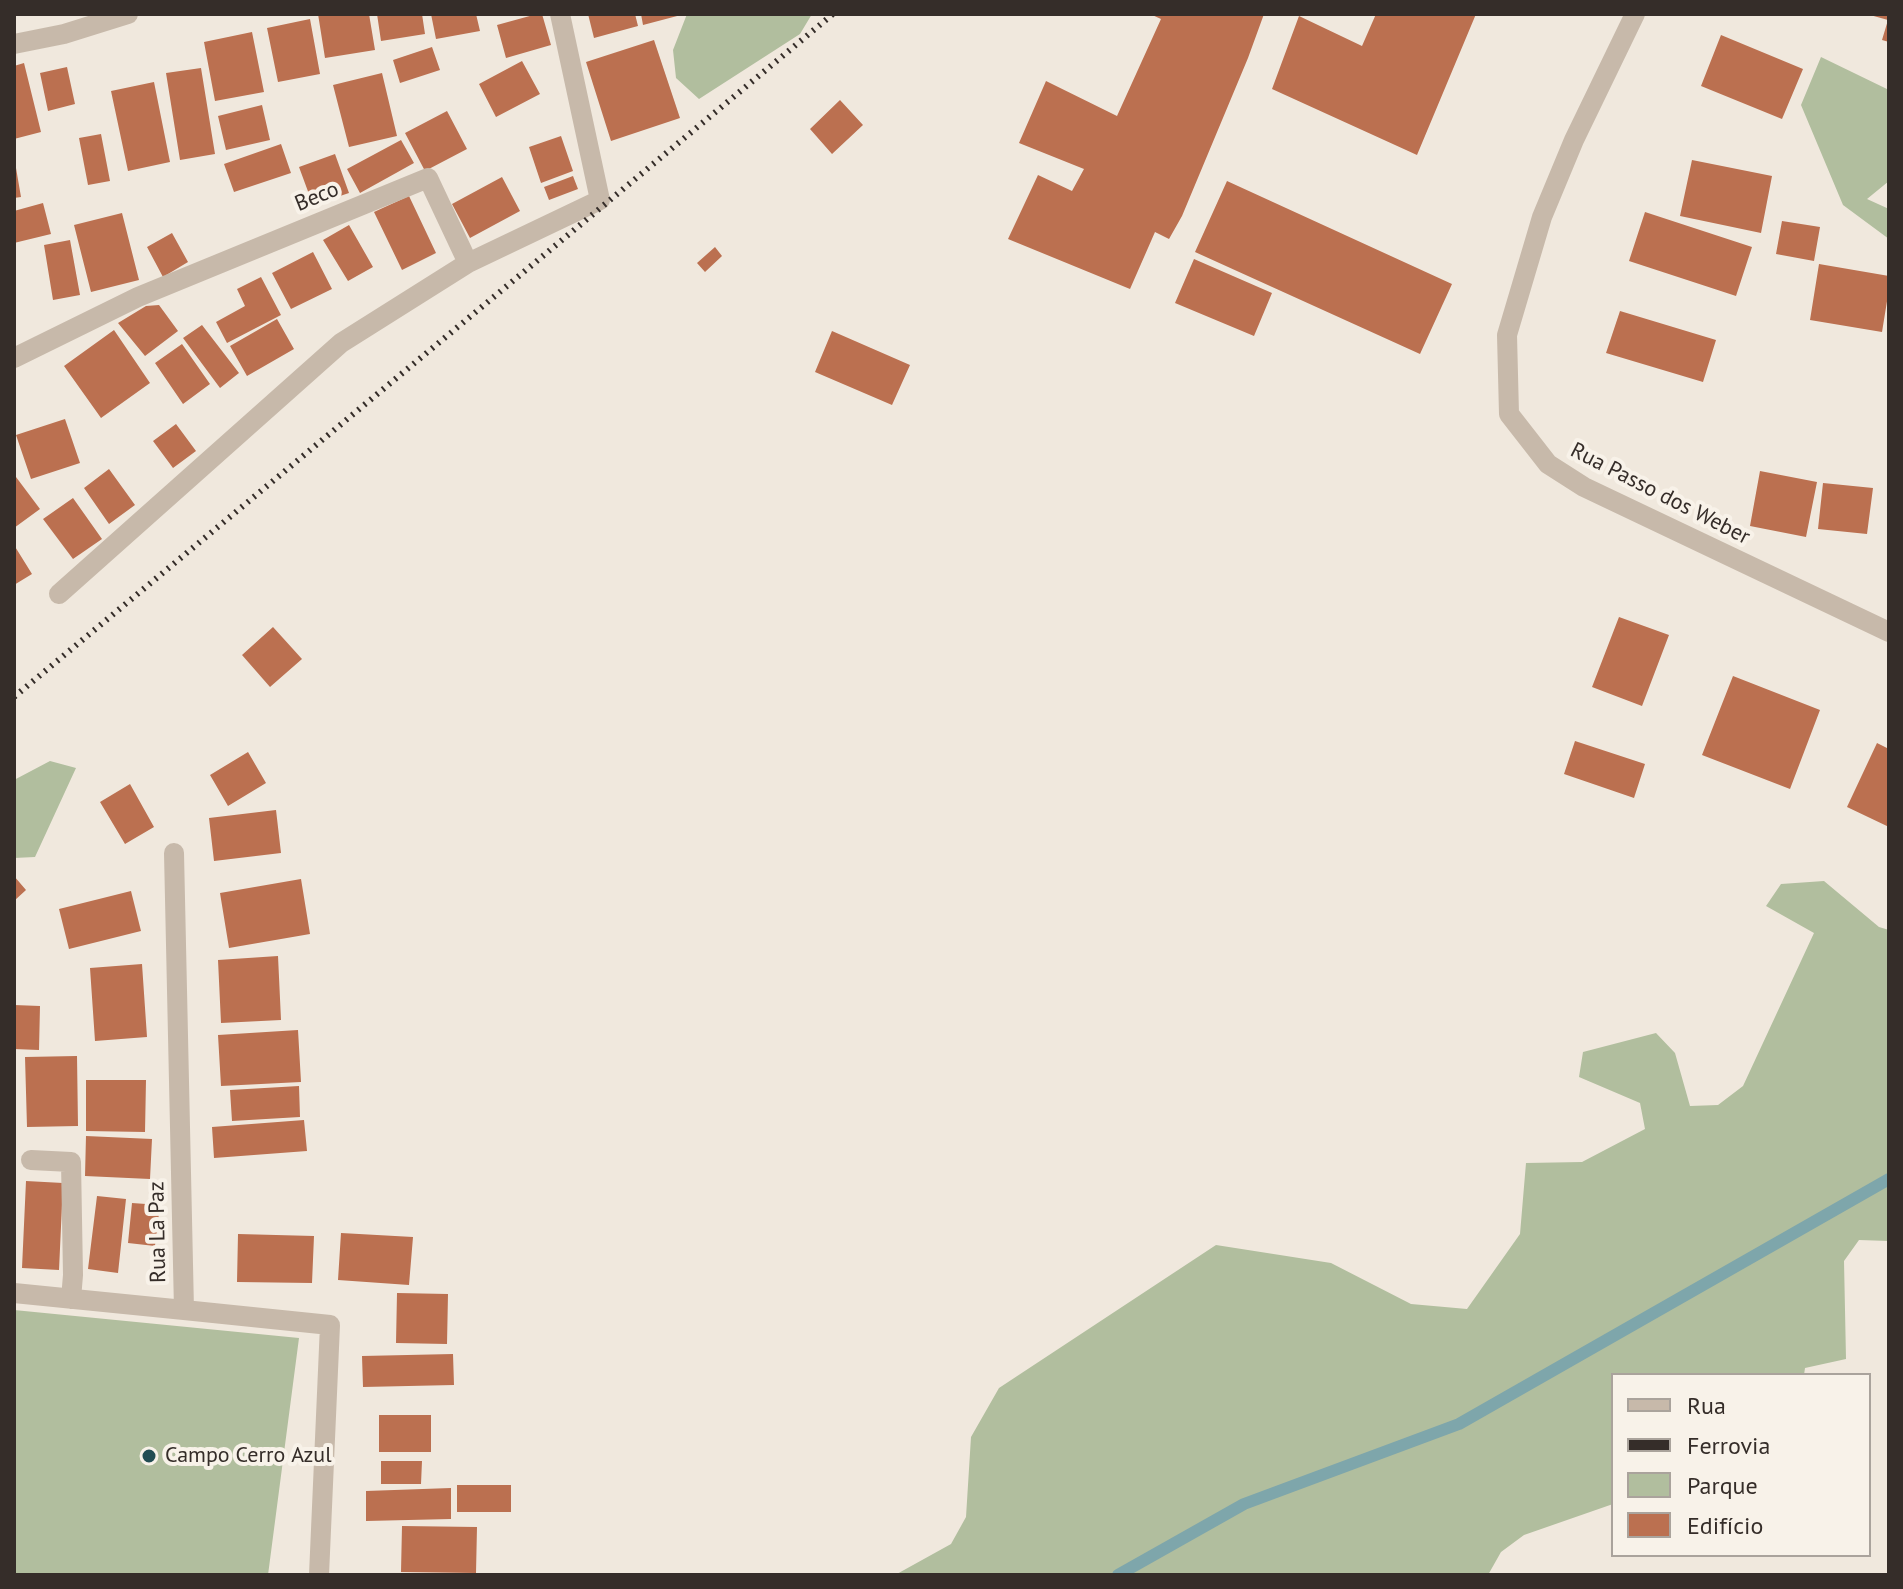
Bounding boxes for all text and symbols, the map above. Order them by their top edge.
street label: Beco [291,176,343,218]
street label: Rua Passo dos Weber [1566,437,1754,551]
street label: Rua La Paz [144,1181,172,1283]
legend [1611,1373,1871,1557]
text: Rua [1687,1390,1726,1421]
text: Ferrovia [1687,1430,1770,1461]
place label: Campo Cerro Azul [165,1443,332,1469]
marker: Campo Cerro Azul [140,1447,158,1465]
text: Parque [1687,1470,1758,1501]
text: Edifício [1687,1510,1763,1541]

